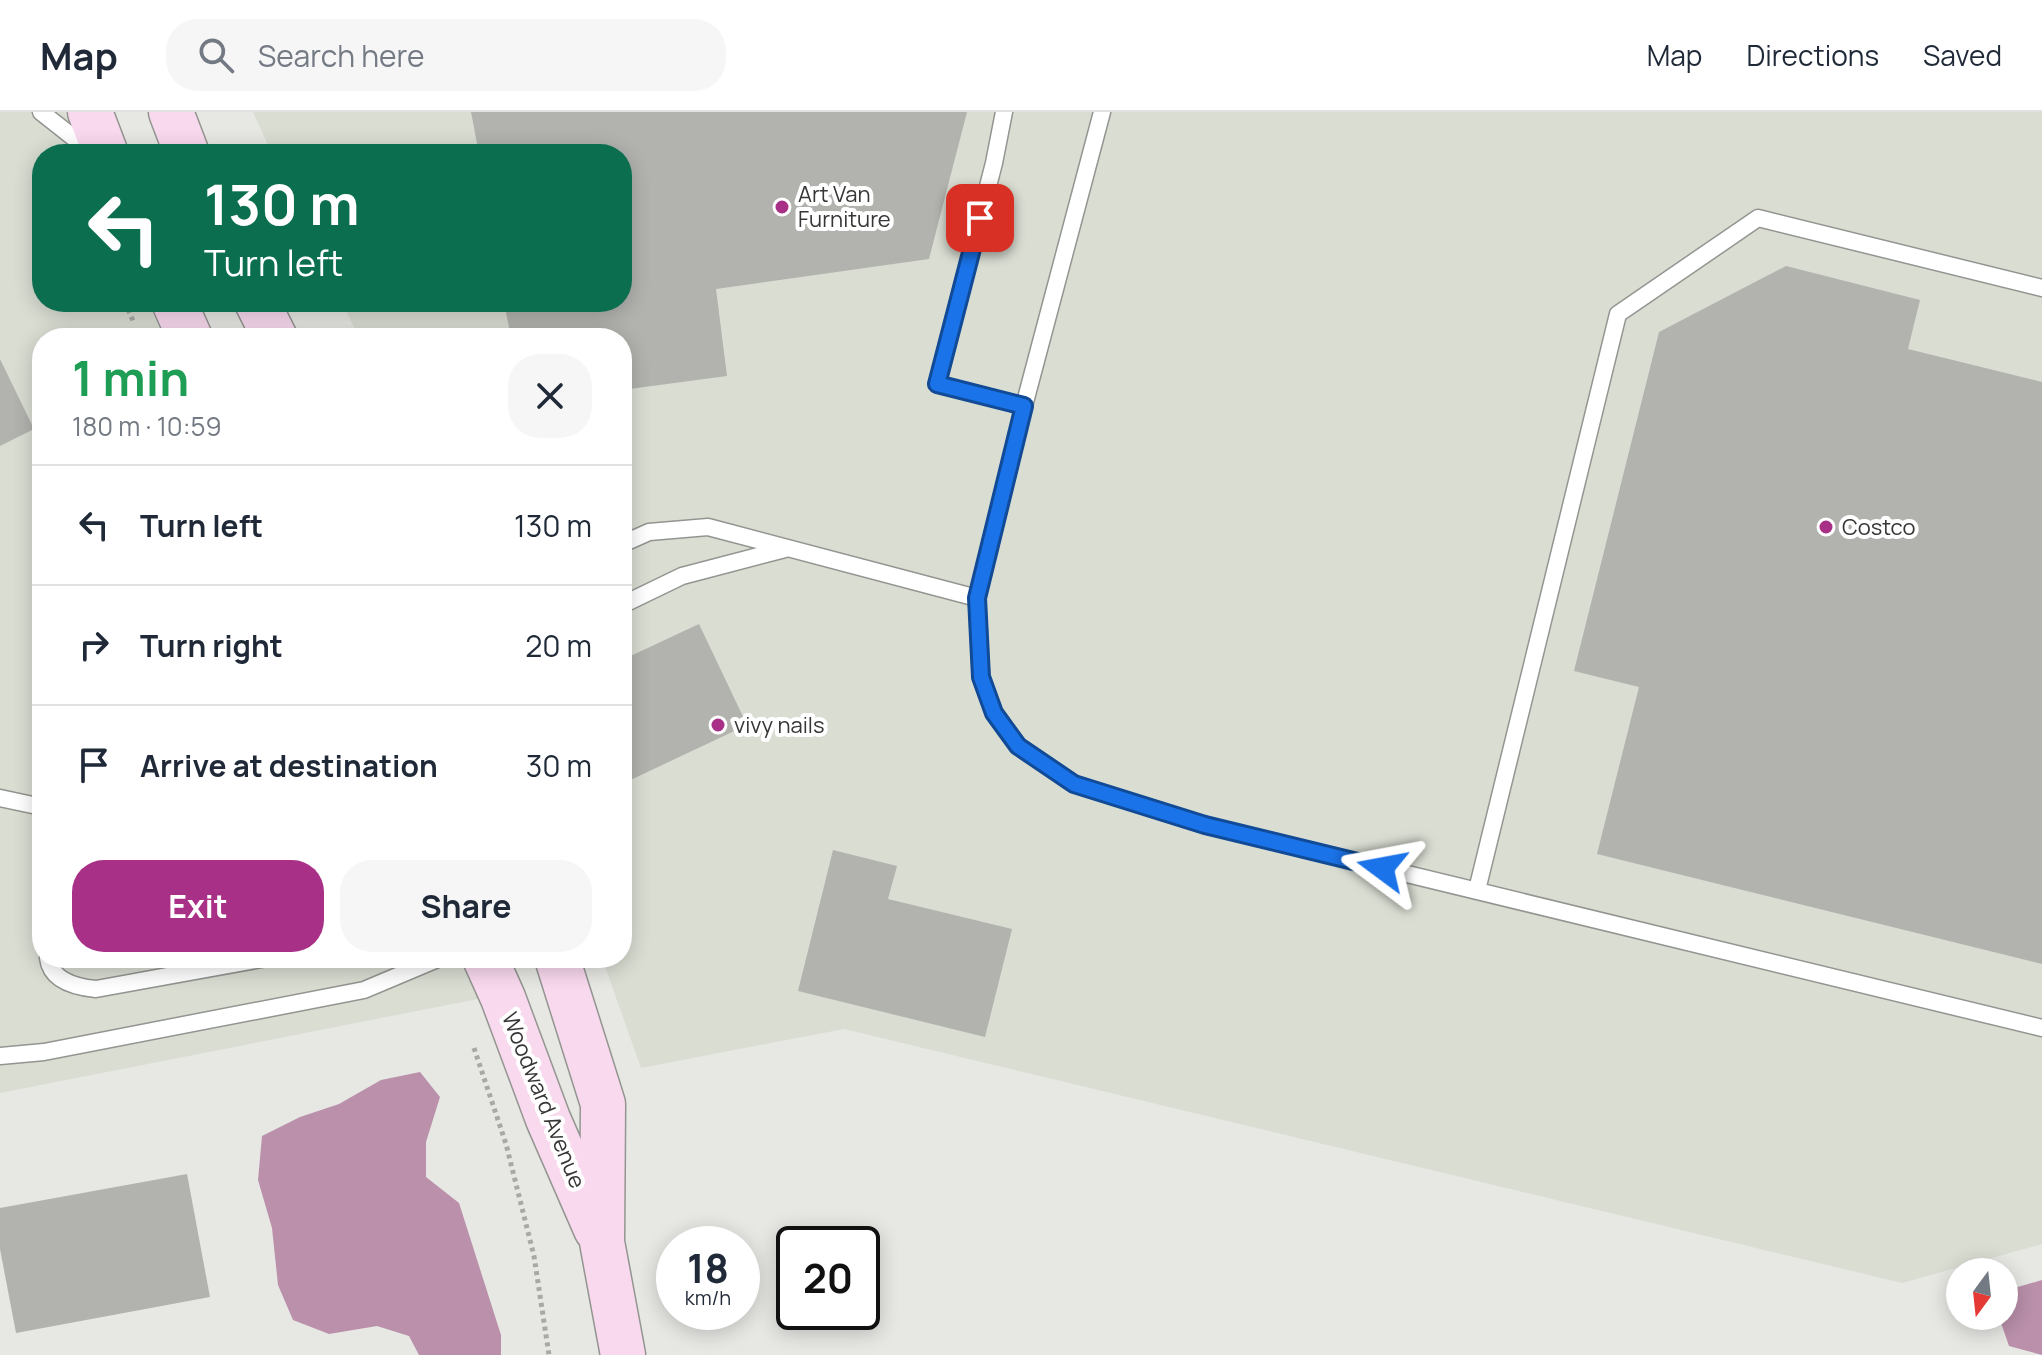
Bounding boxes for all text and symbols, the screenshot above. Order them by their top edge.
search box [166,19,726,91]
text: Map [40,29,118,81]
icon: search [194,33,238,77]
text: Search here [258,35,425,76]
text: Map [1647,36,1702,74]
text: Directions [1746,36,1879,74]
text: Saved [1923,36,2002,74]
text: 130 m [204,165,360,242]
icon: left [72,176,176,280]
place label: Art Van Furniture [798,179,891,234]
pin [946,184,1014,252]
icon: arrive [958,196,1002,240]
marker: Art Van Furniture [773,198,791,216]
text: Turn left [204,238,343,287]
text: 1 min [72,345,189,410]
button: close [508,354,592,438]
text: 180 m · 10:59 [72,408,222,444]
icon: left [72,503,116,547]
text: Turn left [140,505,263,546]
text: 130 m [514,505,592,546]
place label: Costco [1842,512,1915,542]
marker: Costco [1817,518,1835,536]
icon: right [72,623,116,667]
text: Turn right [140,625,283,666]
text: 20 m [525,625,592,666]
place label: vivy nails [734,710,825,740]
marker: vivy nails [709,716,727,734]
icon: arrive [72,743,116,787]
text: Arrive at destination [140,745,438,786]
text: 30 m [526,745,592,786]
position arrow [1340,826,1424,910]
button: Exit [72,860,324,952]
button: Share [340,860,592,952]
street label: Woodward Avenue [495,1008,593,1193]
speed limit sign: 20 [776,1226,880,1330]
text: 18 [687,1240,729,1295]
north arrow [1946,1258,2018,1330]
map controls [1946,1258,2018,1330]
text: km/h [685,1284,731,1311]

